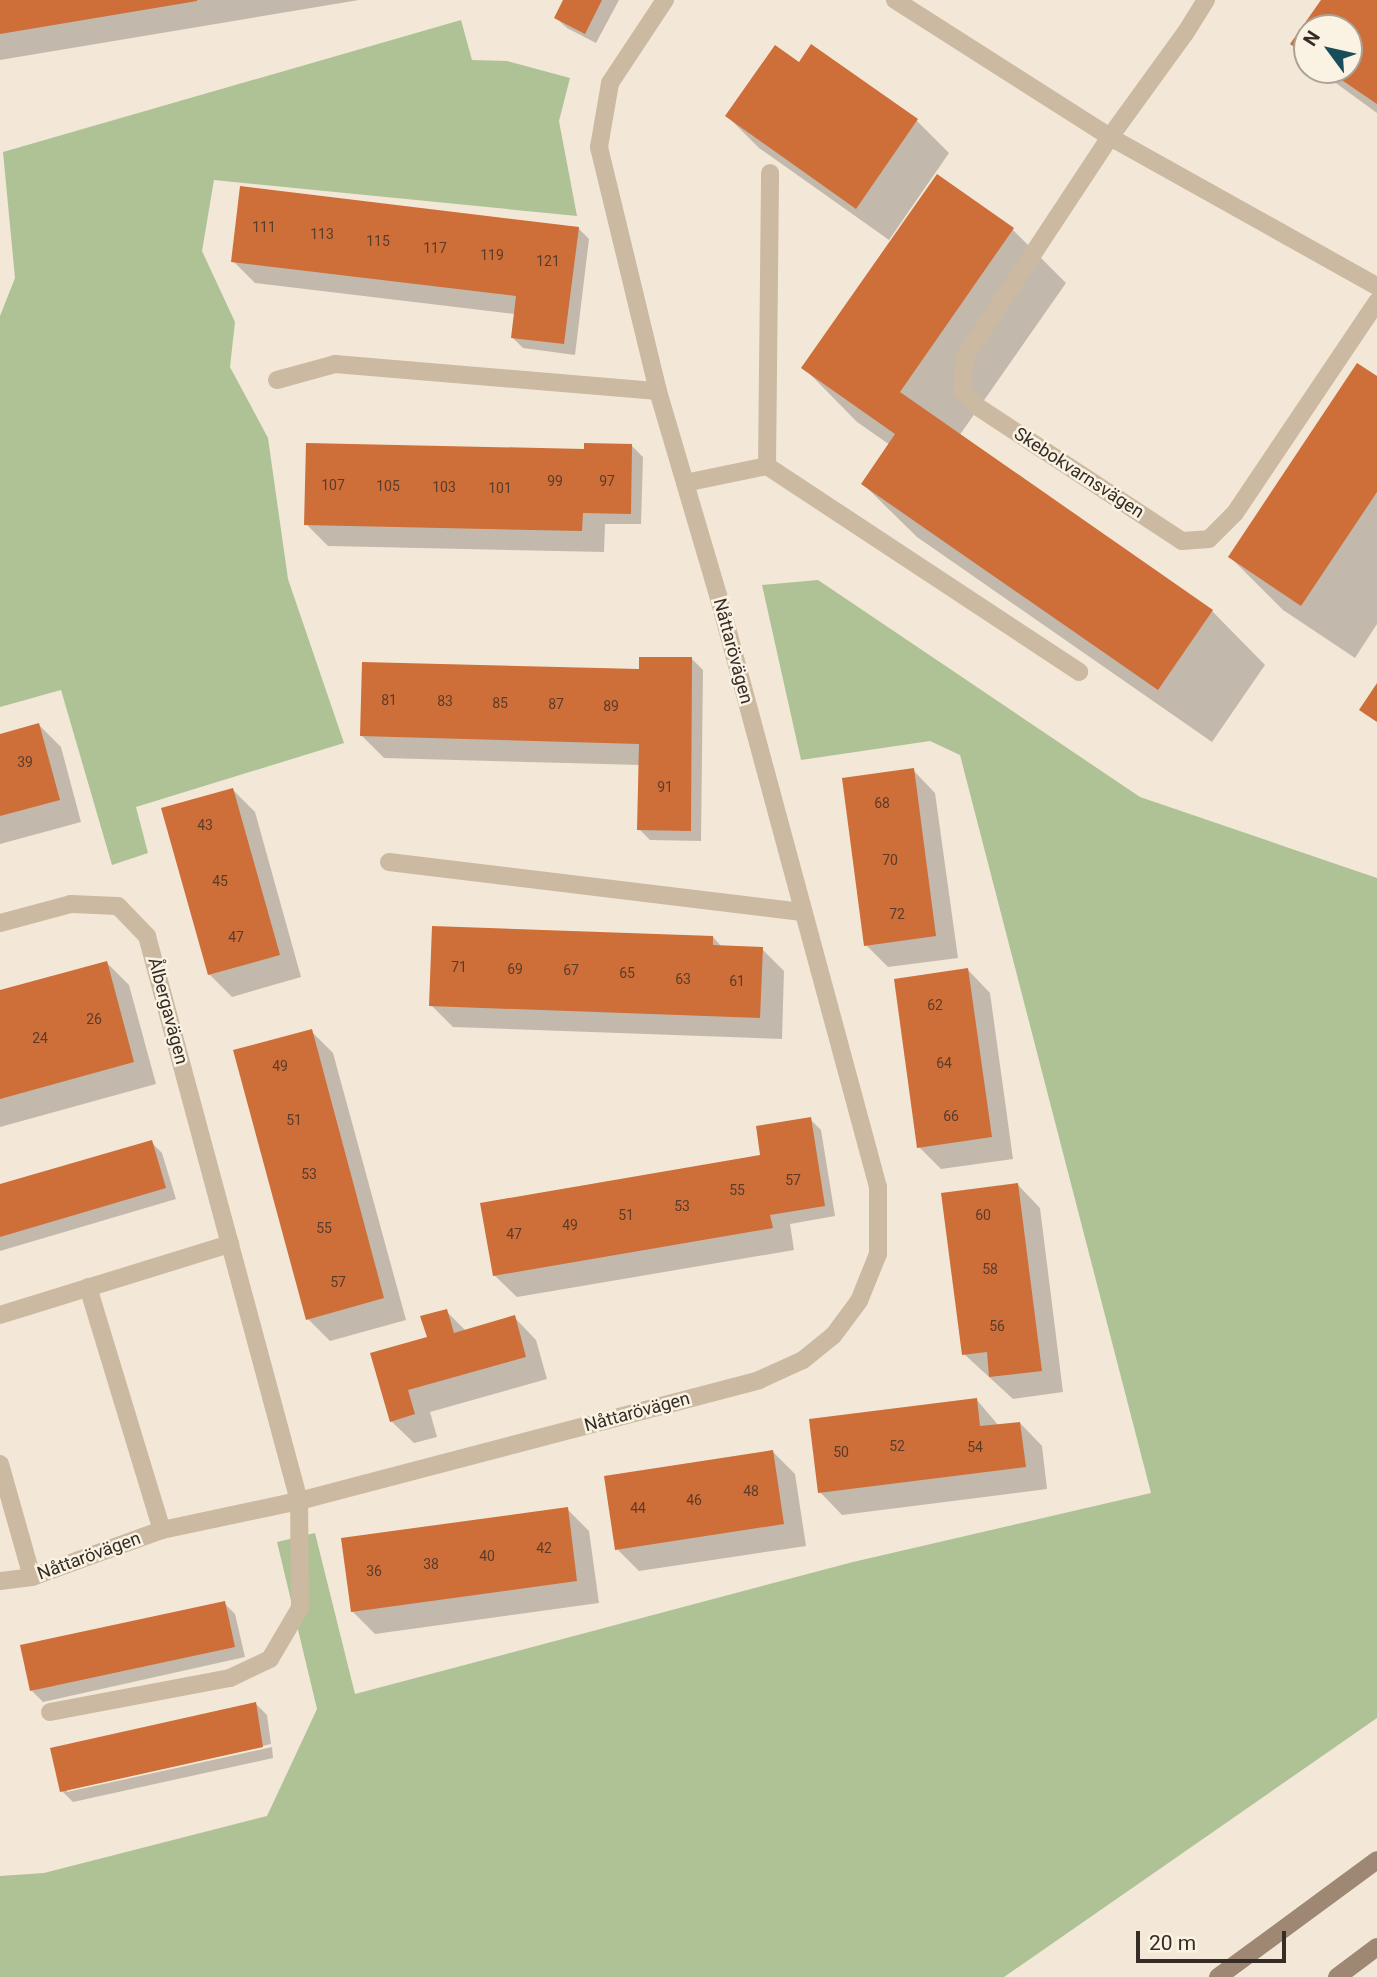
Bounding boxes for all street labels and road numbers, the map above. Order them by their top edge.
street label: Skebokvarnsvägen [1010,423,1148,523]
street label: Nåttarövägen [709,596,757,706]
street label: Ålbergavägen [143,955,193,1067]
street label: Nåttarövägen [582,1388,692,1436]
street label: Nåttarövägen [34,1527,144,1585]

